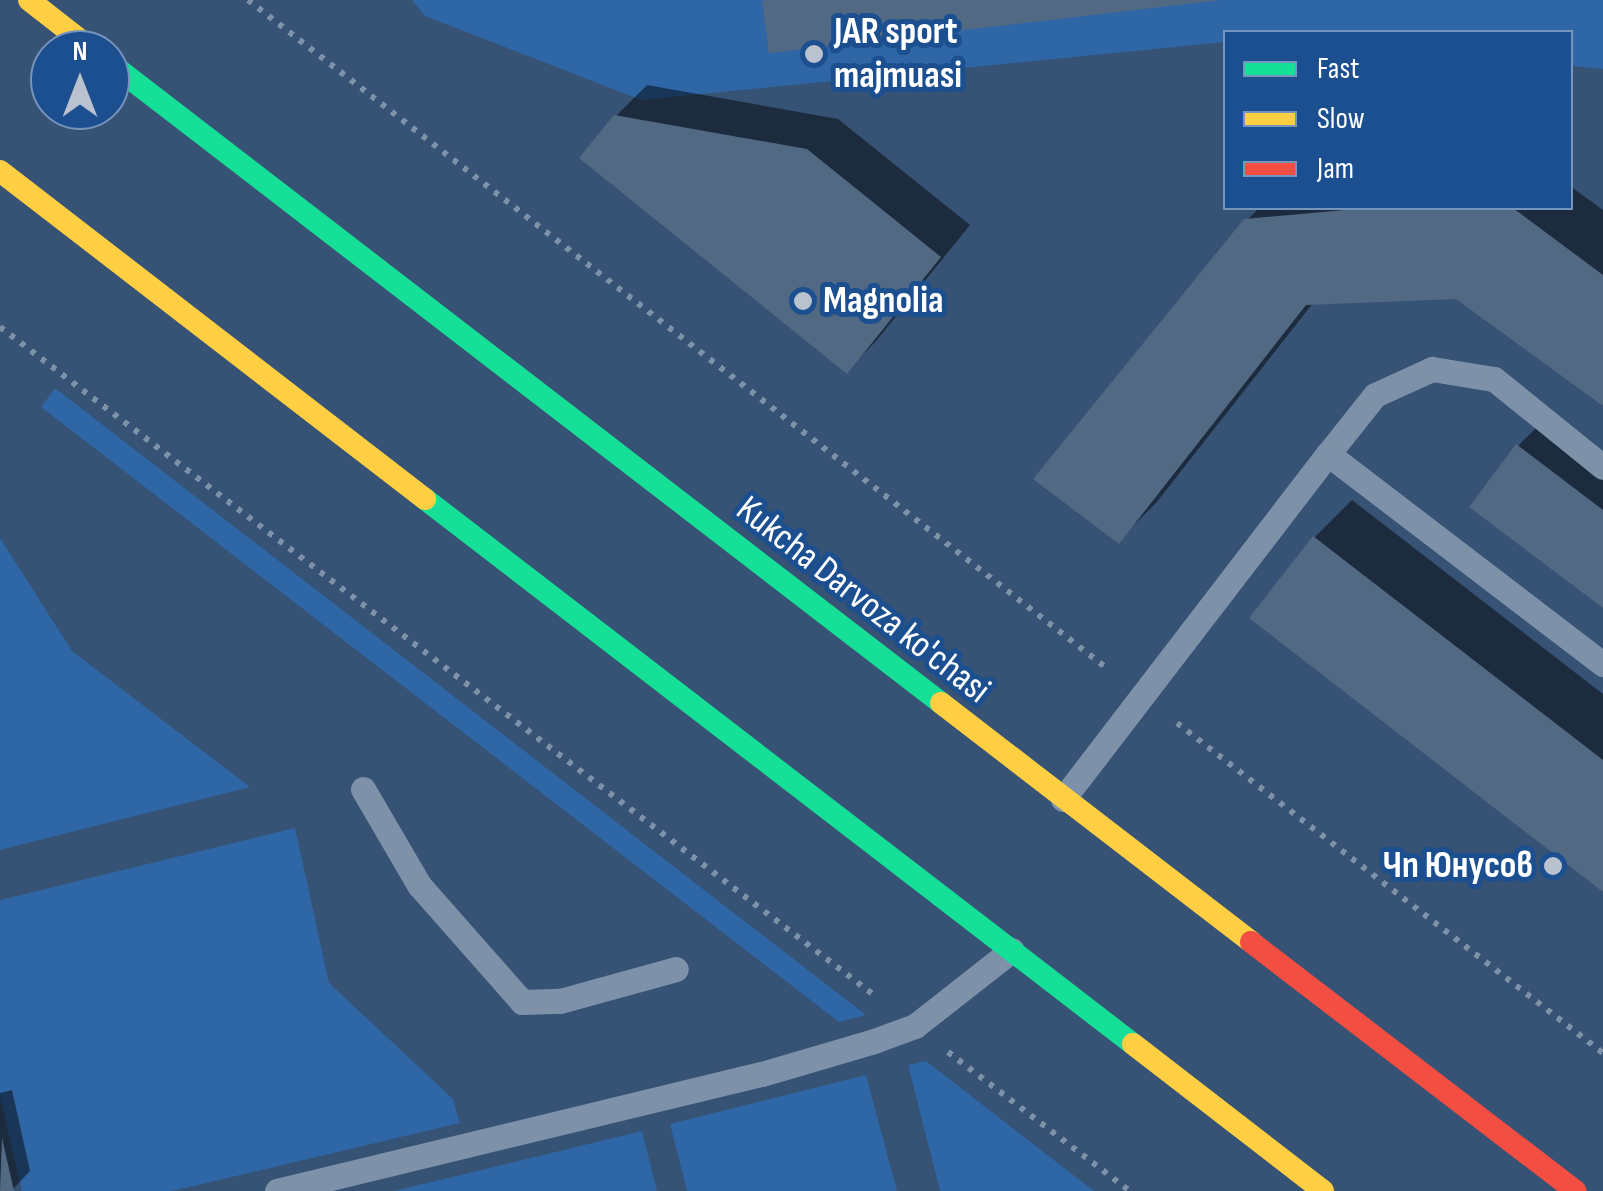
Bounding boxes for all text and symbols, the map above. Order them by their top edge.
place label: JAR sport majmuasi [834,9,962,98]
north arrow [30,30,130,130]
legend [1223,30,1573,210]
text: N [73,35,87,68]
marker: JAR sport majmuasi [803,43,825,65]
text: Fast [1317,51,1359,87]
text: Slow [1317,101,1365,137]
text: Jam [1317,151,1354,187]
place label: Magnolia [823,278,944,324]
marker: Magnolia [792,290,814,312]
street label: Kukcha Darvoza ko'chasi [727,487,999,713]
place label: Чп Юнусов [1383,843,1533,889]
marker: Чп Юнусов [1542,855,1564,877]

